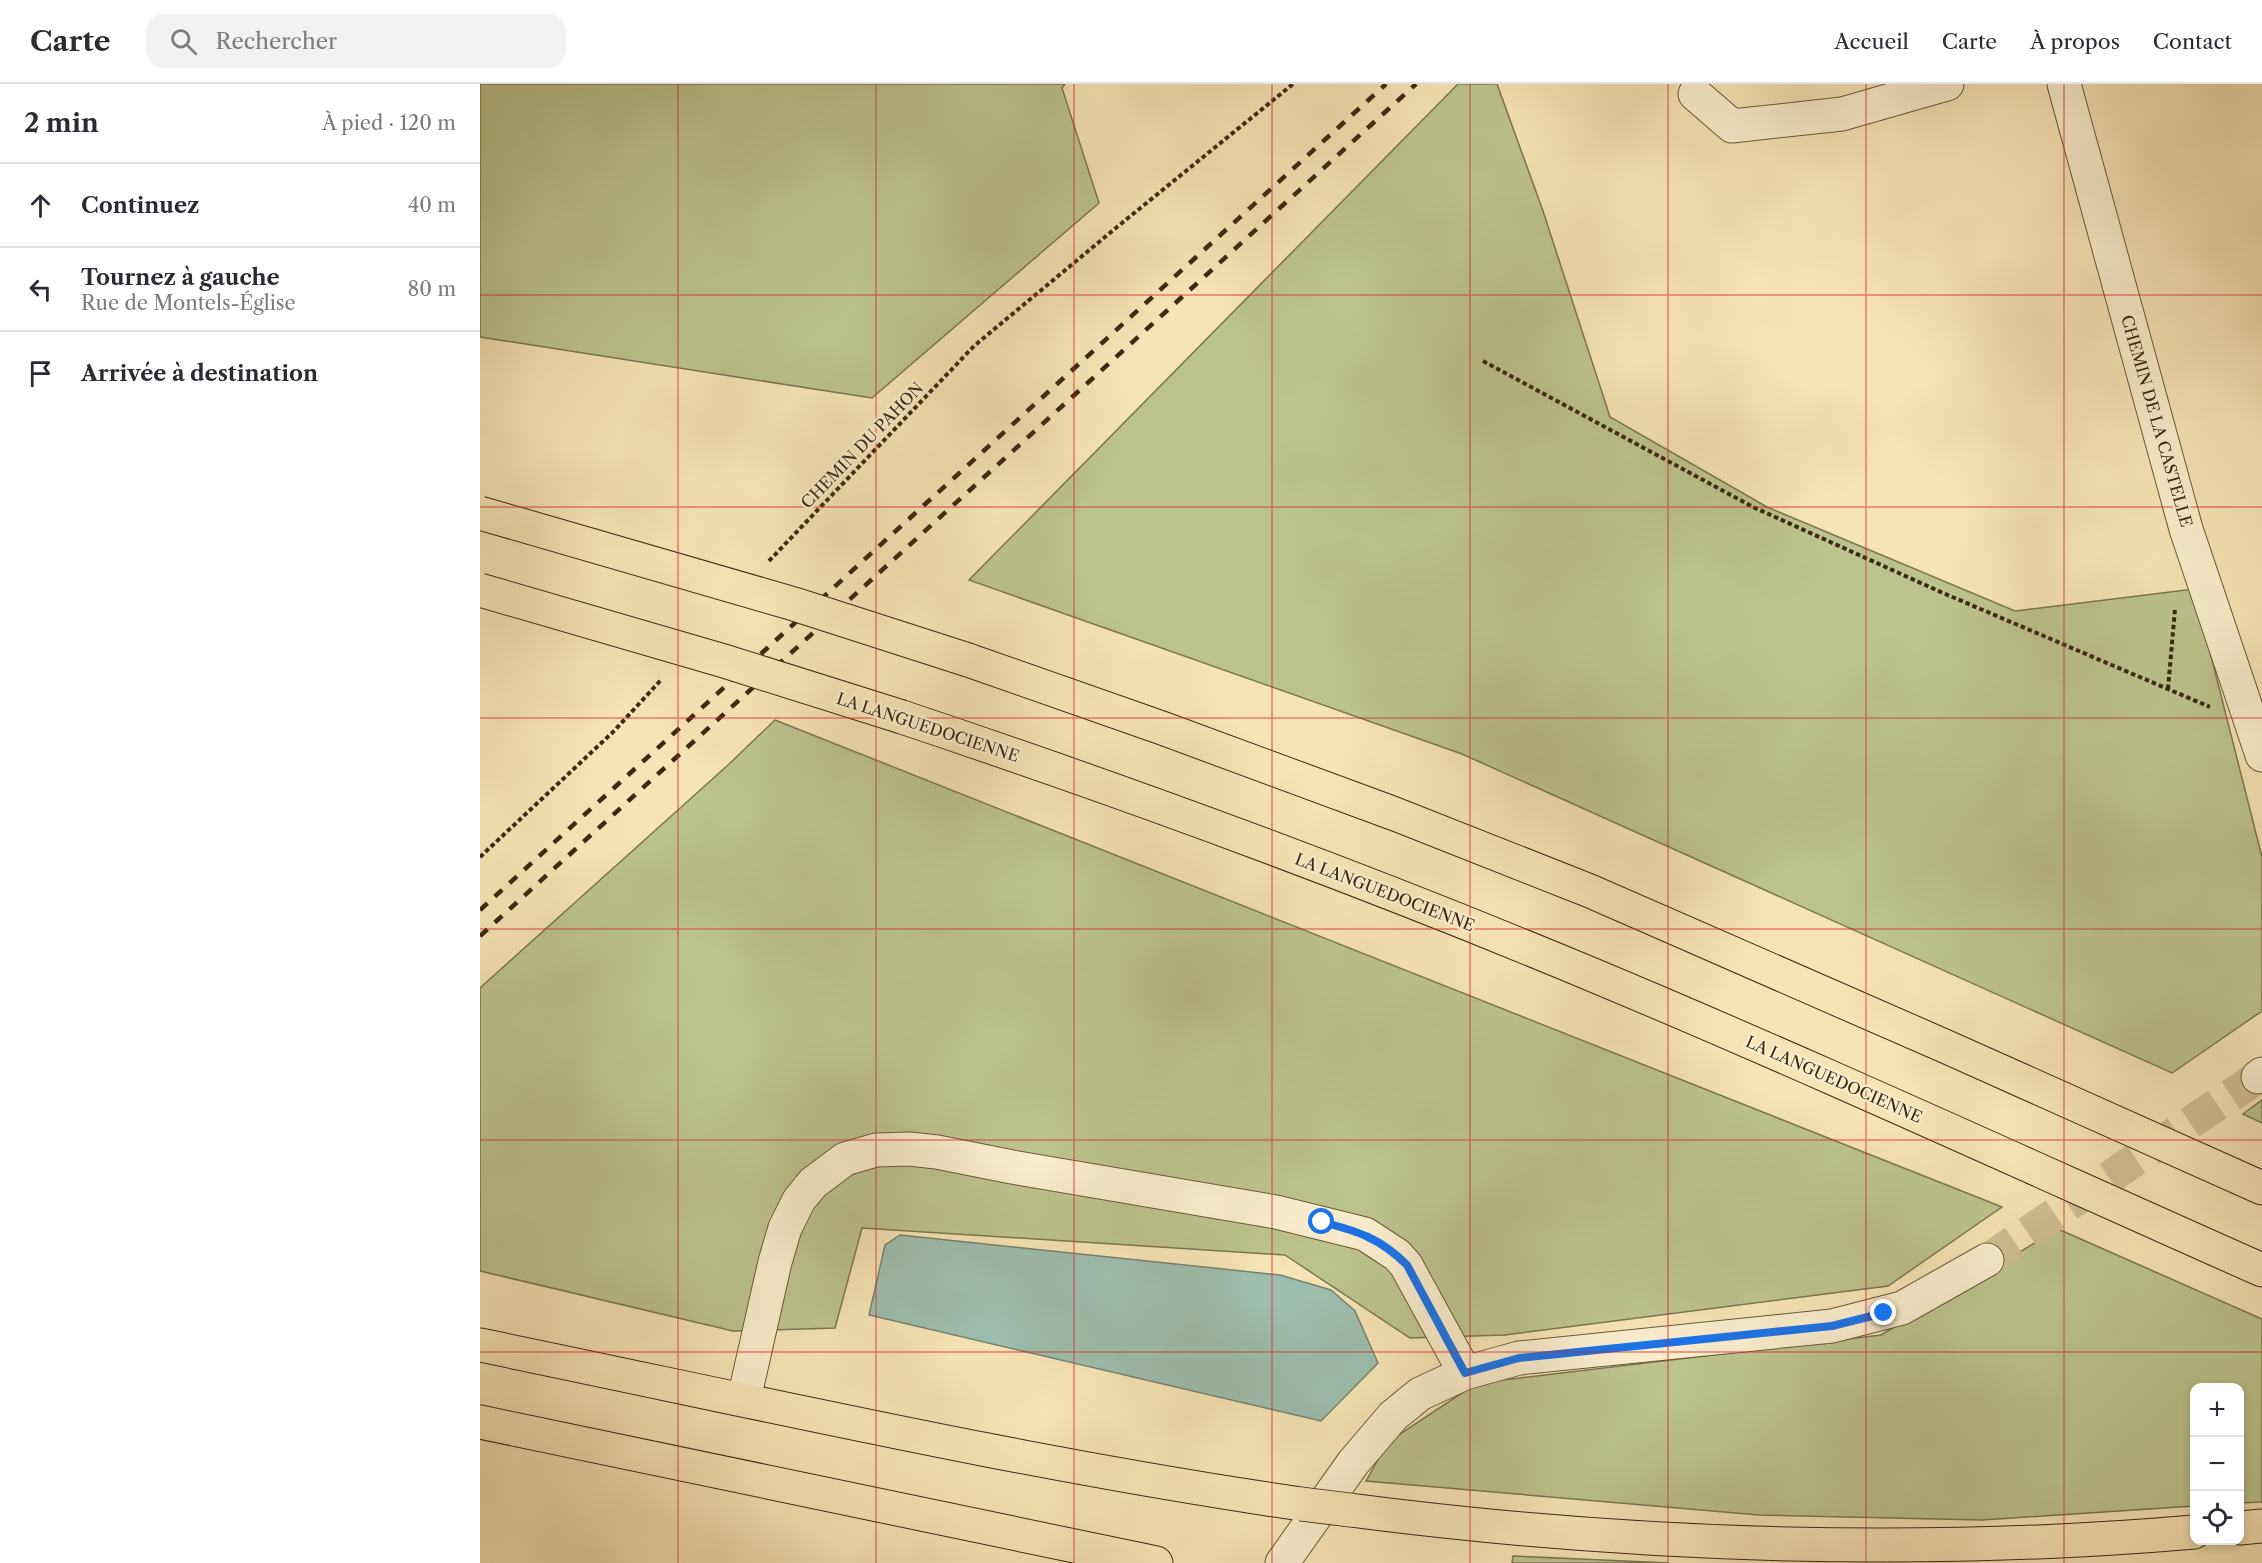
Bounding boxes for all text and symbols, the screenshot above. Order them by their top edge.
search box [146,14,566,68]
text: Carte [30,24,110,58]
icon: search [167,25,200,58]
text: Rechercher [215,28,337,55]
text: Accueil [1834,29,1909,54]
text: Carte [1942,29,1997,54]
text: À propos [2030,29,2120,54]
text: Contact [2153,29,2232,54]
text: 2 min [24,107,99,139]
text: À pied · 120 m [322,111,456,135]
icon: ahead [24,189,57,222]
text: Continuez [81,192,200,219]
text: 40 m [408,193,456,217]
text: Tournez à gauche [81,264,280,291]
icon: left [24,273,57,306]
text: 80 m [408,277,456,301]
text: Rue de Montels-Église [81,291,296,315]
street label: CHEMIN DE LA CASTELLE [2117,313,2197,529]
icon: arrive [24,357,57,390]
text: Arrivée à destination [81,360,318,387]
street label: CHEMIN DU PAHON [797,378,927,512]
street label: LA LANGUEDOCIENNE [834,688,1022,766]
street label: LA LANGUEDOCIENNE [1292,848,1478,936]
street label: LA LANGUEDOCIENNE [1743,1031,1925,1127]
route start [1308,1208,1334,1234]
route end [1870,1299,1896,1325]
map controls [2190,1383,2244,1545]
button: + [2190,1383,2244,1437]
button: − [2190,1437,2244,1491]
button: locate [2190,1491,2244,1545]

